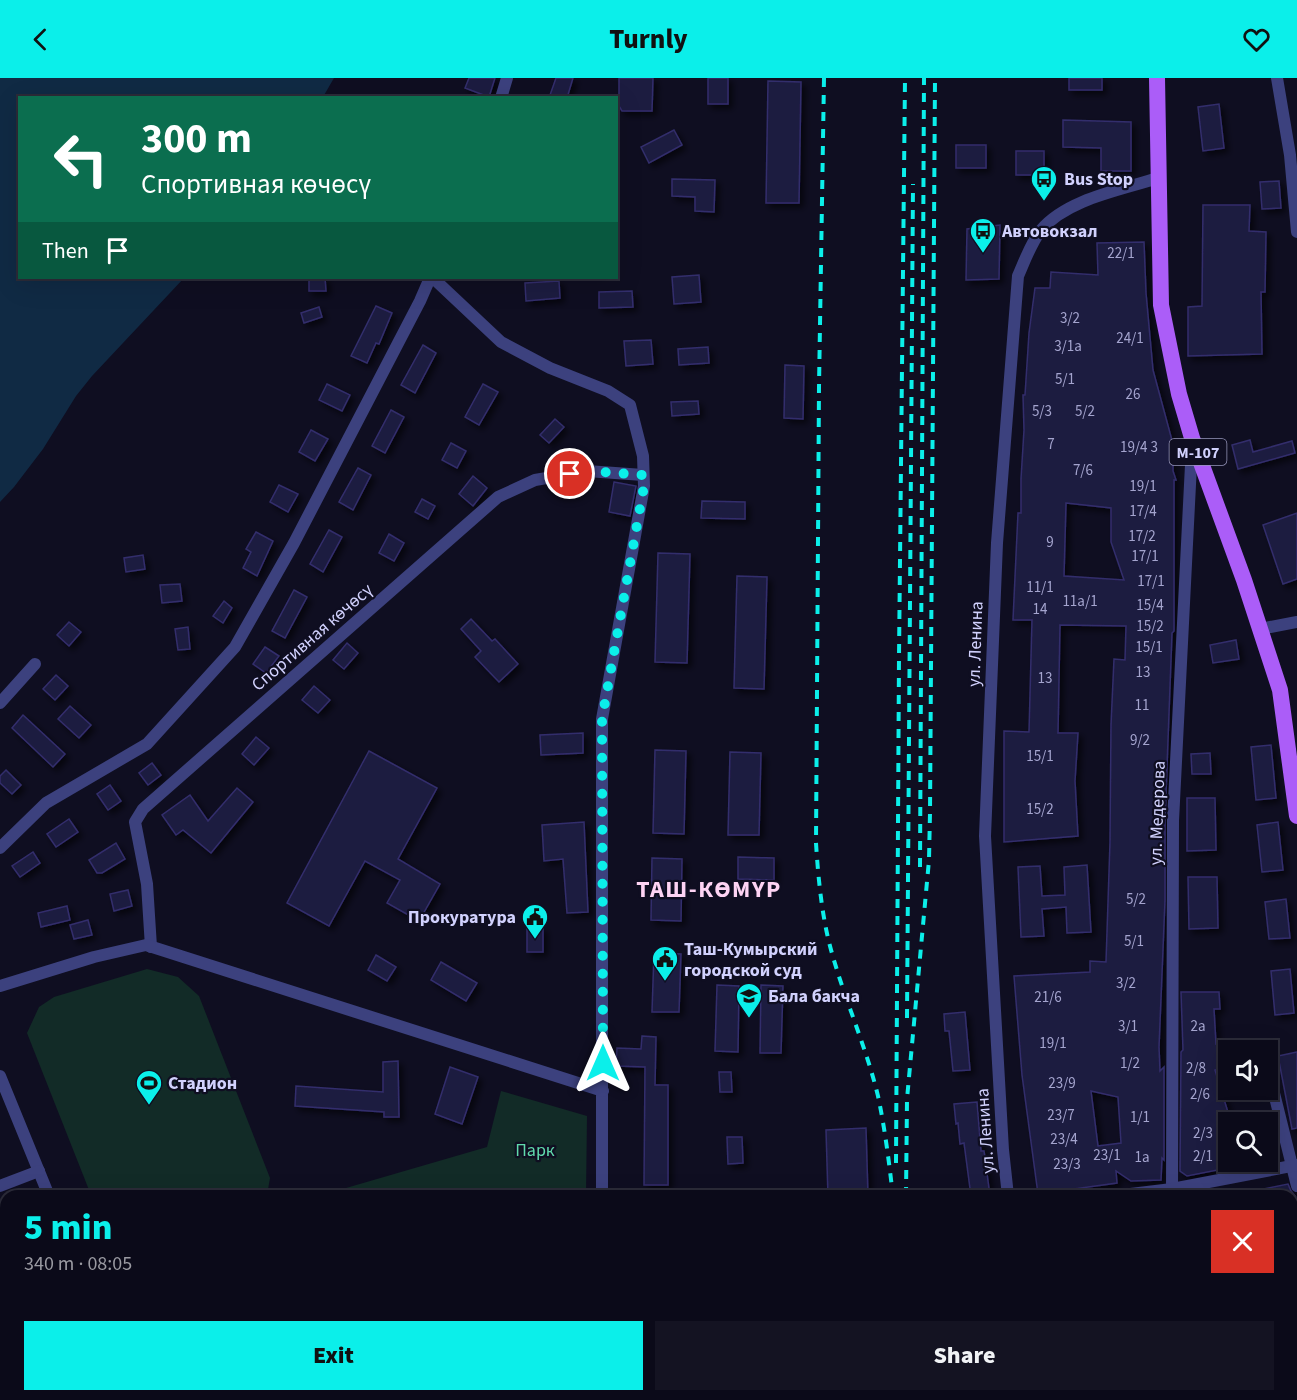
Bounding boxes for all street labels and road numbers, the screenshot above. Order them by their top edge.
road number: М-107 [1170,439,1226,465]
street label: Спортивная көчөсү [246,577,379,697]
street label: ул. Ленина [962,601,989,687]
street label: ул. Медерова [1143,760,1172,866]
street label: ул. Ленина [970,1087,1001,1175]

